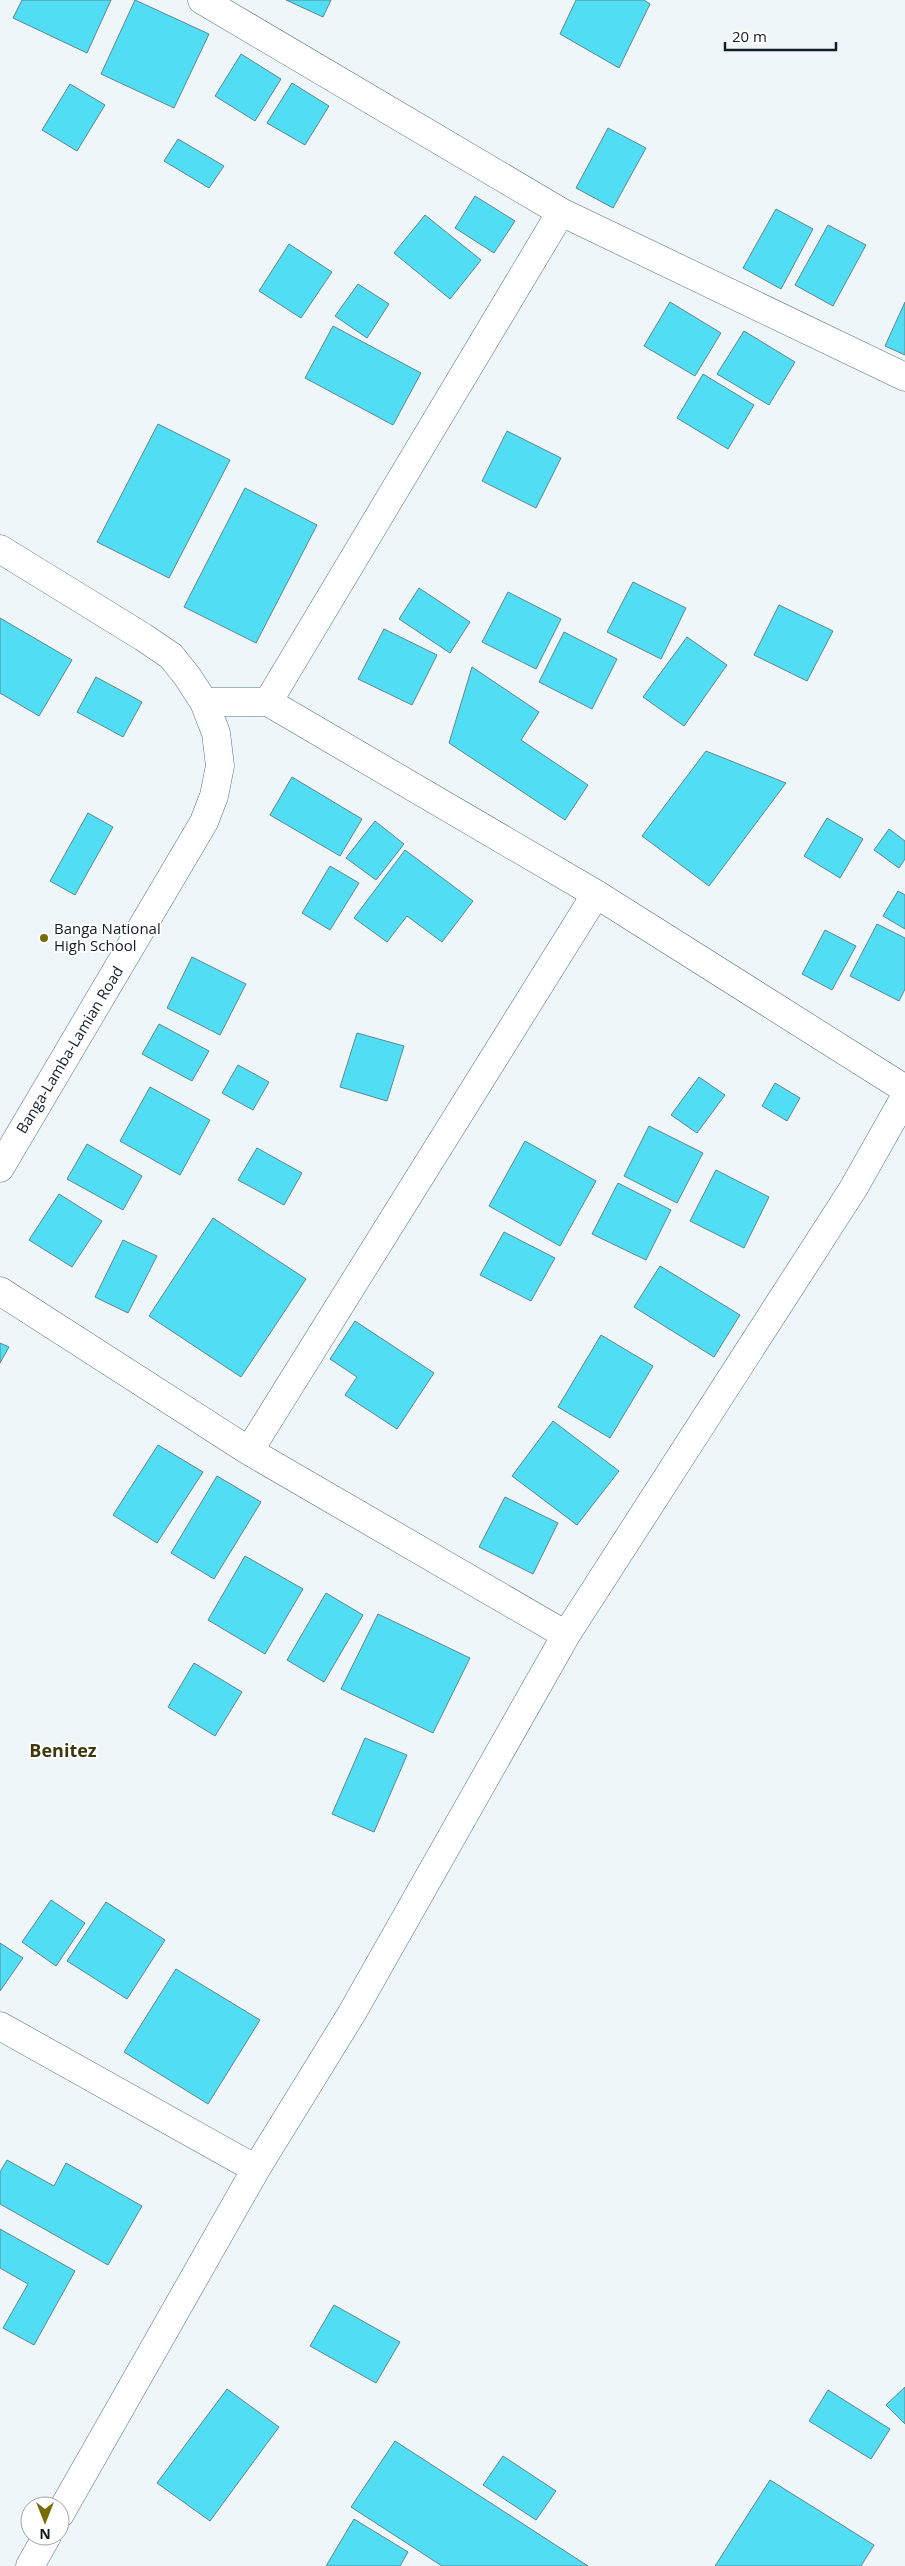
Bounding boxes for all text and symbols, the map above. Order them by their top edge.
scale bar [725,20,836,52]
text: 20 m [732,26,767,46]
place label: Banga National High School [54,918,161,955]
marker: Banga National High School [38,932,50,944]
street label: Banga-Lamba-Lamian Road [11,962,127,1137]
district label: Benitez [29,1738,97,1762]
north arrow [20,2496,70,2546]
text: N [39,2525,51,2544]

